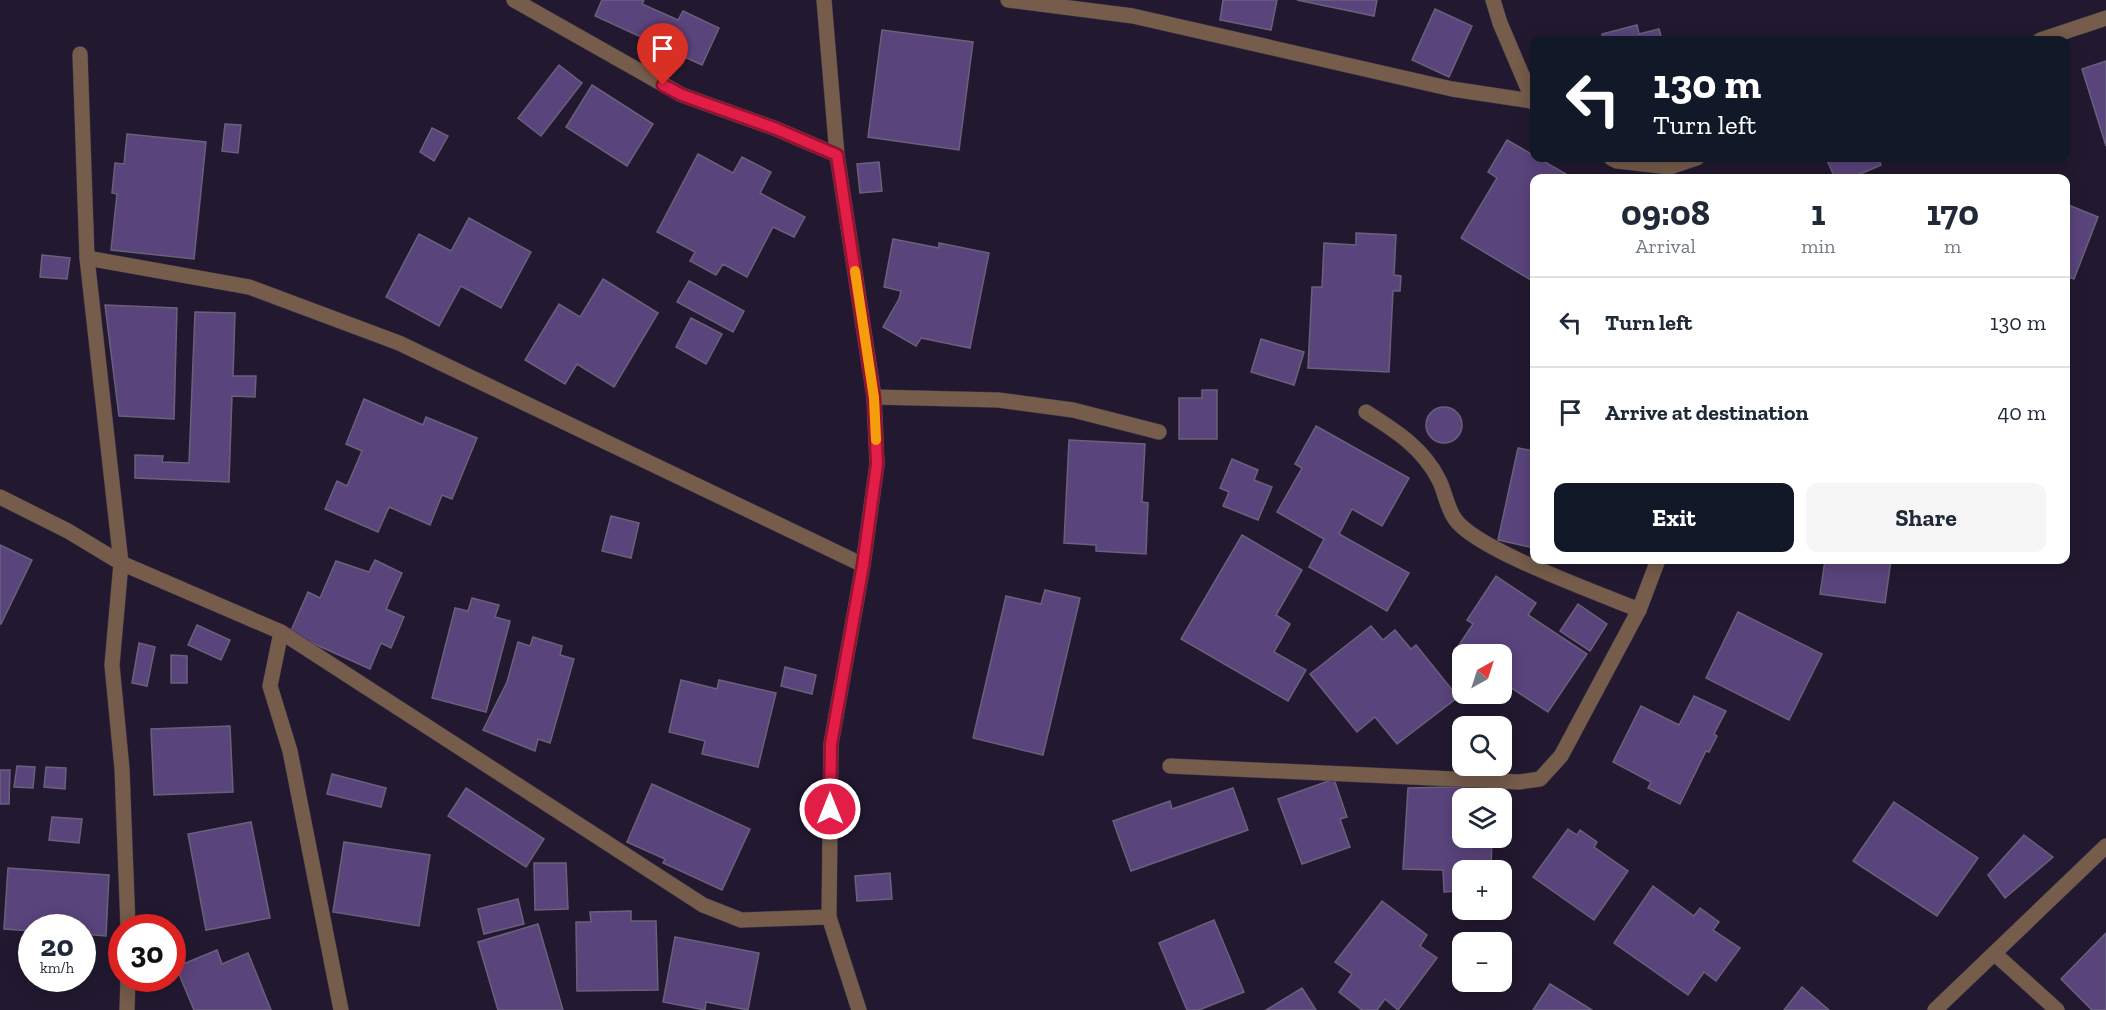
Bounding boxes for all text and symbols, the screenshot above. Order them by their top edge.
pin [637,23,688,85]
icon: arrive [646,32,679,65]
text: 130 m [1653,58,1761,109]
icon: left [1554,60,1632,138]
text: Turn left [1653,109,1756,141]
text: 09:08 [1621,191,1710,234]
text: 1 [1811,191,1826,234]
text: 170 [1927,191,1979,234]
text: Arrival [1635,234,1696,258]
text: min [1801,234,1836,258]
text: m [1944,234,1961,258]
icon: left [1554,306,1587,339]
text: Turn left [1605,309,1692,336]
text: 130 m [1990,309,2046,336]
icon: arrive [1554,396,1587,429]
text: Arrive at destination [1605,399,1808,426]
text: 40 m [1997,399,2046,426]
button: Exit [1554,483,1794,552]
button: Share [1806,483,2046,552]
north arrow [1452,644,1512,704]
map controls [1452,644,1512,992]
button: search [1452,716,1512,776]
position arrow [798,777,862,841]
button: layers [1452,788,1512,848]
button: + [1452,860,1512,920]
speed limit sign: 30 [108,914,186,992]
text: 20 [40,928,74,964]
button: − [1452,932,1512,992]
text: km/h [40,959,74,977]

